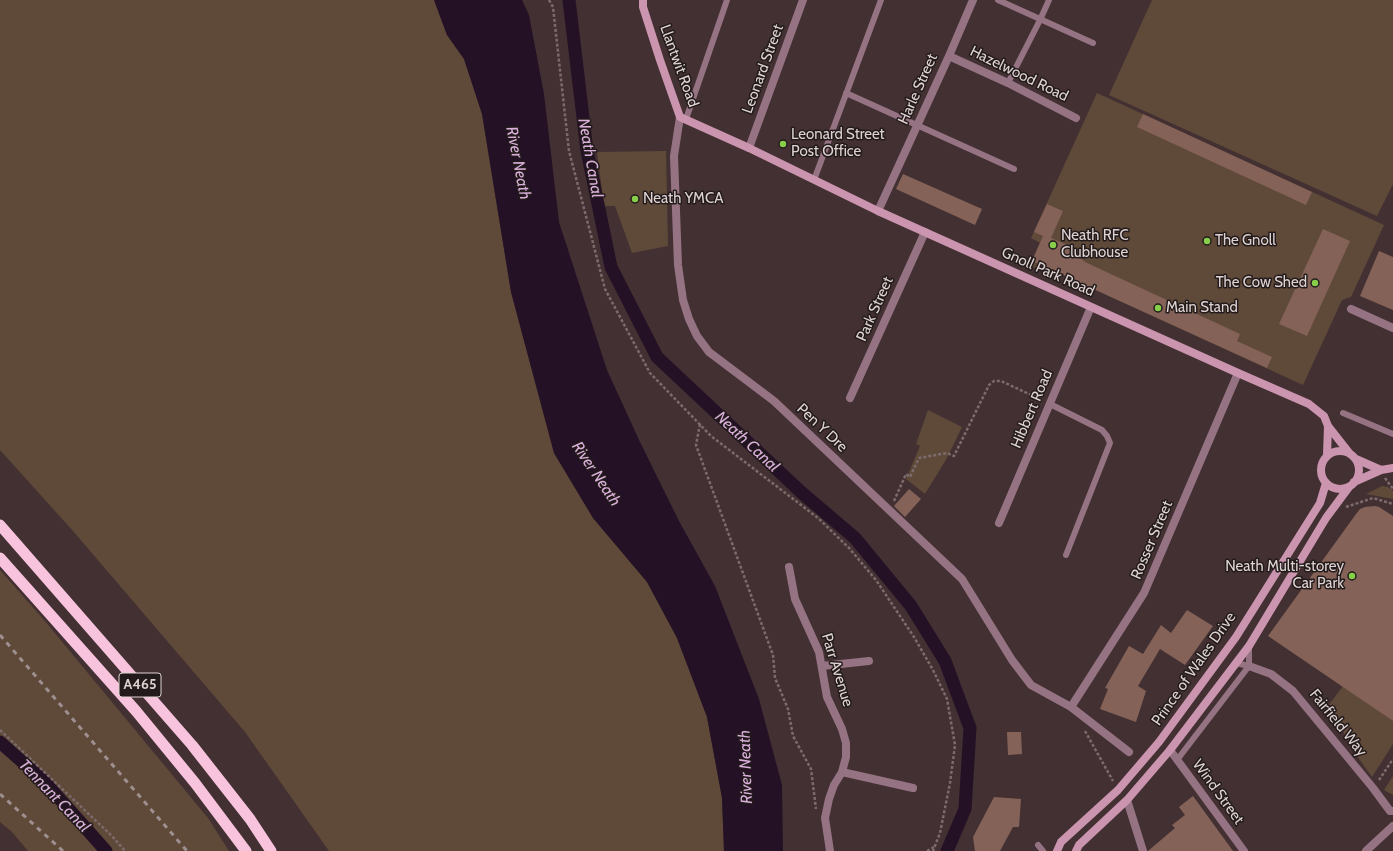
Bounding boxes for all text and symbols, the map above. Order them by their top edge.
street label: Llantwit Road [656,22,702,110]
street label: Leonard Street [739,22,787,116]
street label: Hazelwood Road [967,42,1071,106]
street label: Harle Street [894,51,942,127]
water label: Neath Canal [574,117,606,199]
water label: River Neath [502,125,534,201]
place label: Leonard Street Post Office [791,126,885,161]
marker: Leonard Street Post Office [778,139,788,149]
place label: Neath YMCA [643,190,723,208]
marker: Neath YMCA [630,194,640,204]
place label: Neath RFC Clubhouse [1061,227,1129,262]
place label: The Gnoll [1215,232,1276,250]
marker: The Gnoll [1202,236,1212,246]
marker: Neath RFC Clubhouse [1048,240,1058,250]
street label: Gnoll Park Road [999,243,1097,301]
street label: Park Street [853,274,897,344]
place label: The Cow Shed [1216,274,1307,292]
marker: The Cow Shed [1310,278,1320,288]
place label: Main Stand [1166,299,1238,317]
marker: Main Stand [1153,303,1163,313]
street label: Hibbert Road [1007,367,1057,451]
street label: Pen Y Dre [793,400,851,456]
water label: Neath Canal [711,407,783,477]
water label: River Neath [567,438,625,510]
street label: Rosser Street [1127,498,1177,582]
place label: Neath Multi-storey Car Park [1225,558,1344,593]
marker: Neath Multi-storey Car Park [1347,571,1357,581]
street label: Prince of Wales Drive [1148,609,1240,729]
street label: Parr Avenue [817,631,857,709]
road number: A465 [119,673,161,697]
street label: Fairfield Way [1305,686,1371,760]
water label: River Neath [735,730,757,804]
water label: Tennant Canal [14,755,94,837]
street label: Wind Street [1188,756,1248,828]

